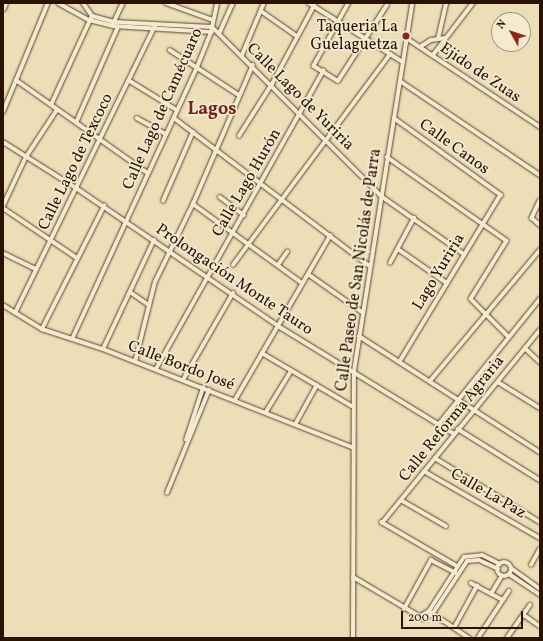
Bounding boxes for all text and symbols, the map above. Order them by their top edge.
north arrow [491,12,531,52]
place label: Taqueria La Guelaguetza [311,17,398,55]
text: N [494,17,510,33]
street label: Calle Lago de Camécuaro [119,25,207,193]
marker: Taqueria La Guelaguetza [401,31,411,41]
street label: Calle Lago de Yuriria [242,39,358,155]
street label: Ejido de Zuas [436,39,524,107]
street label: Calle Lago de Texcoco [34,90,118,234]
district label: Lagos [187,99,237,121]
street label: Calle Canos [415,115,493,179]
street label: Calle Lago Hurón [208,126,286,240]
street label: Calle Paseo de San Nicolás de Parra [332,147,386,393]
street label: Prolongación Monte Tauro [152,220,316,340]
street label: Lago Yuriria [409,230,469,314]
street label: Calle Bordo José [125,337,237,395]
street label: Calle Reforma Agraria [395,352,509,486]
street label: Calle La Paz [447,465,529,523]
scale bar [403,603,525,629]
text: 200 m [408,610,442,626]

